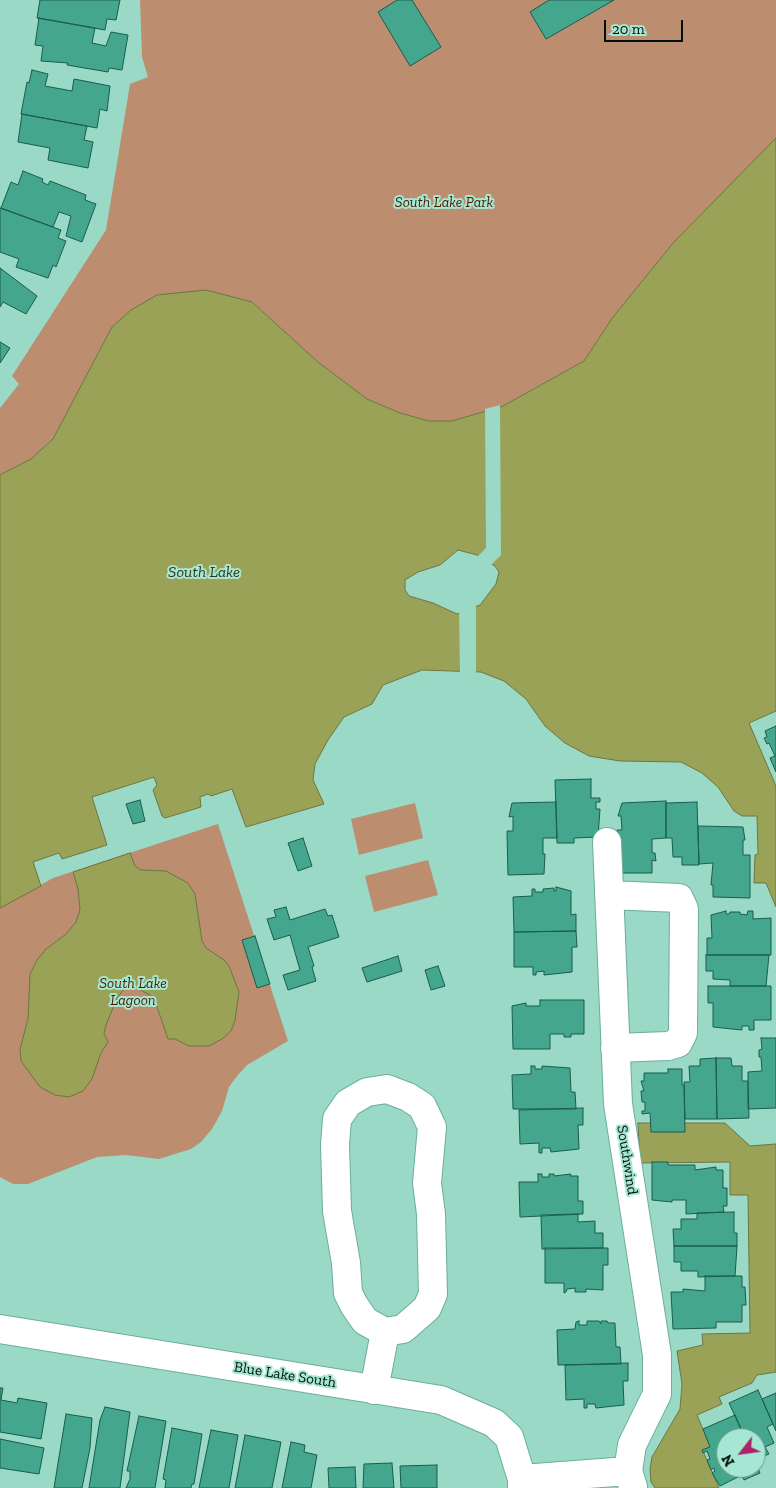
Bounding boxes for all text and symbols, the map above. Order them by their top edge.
scale bar [606,10,685,42]
text: 20 m [612,20,645,38]
park label: South Lake Park [395,194,493,212]
water label: South Lake [168,562,240,582]
park label: South Lake Lagoon [99,975,167,1010]
street label: Southwind [613,1124,641,1196]
street label: Blue Lake South [233,1358,337,1392]
north arrow [716,1428,766,1478]
text: N [718,1451,738,1469]

